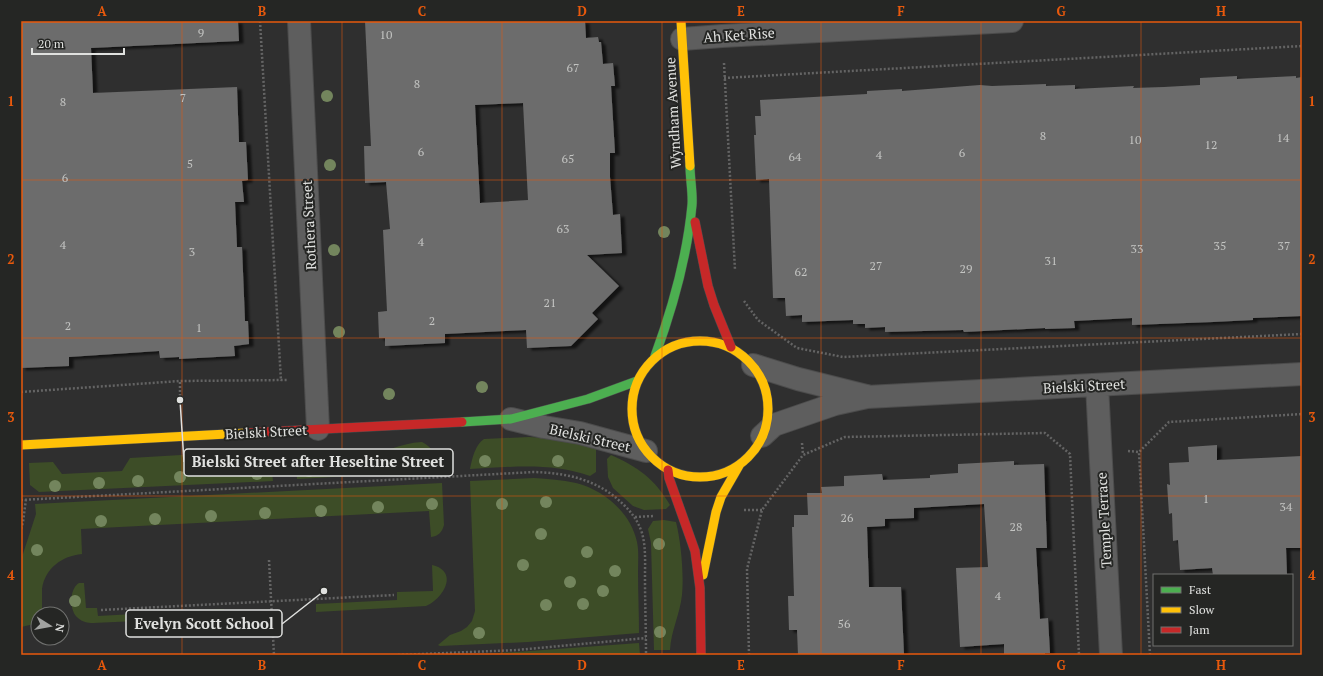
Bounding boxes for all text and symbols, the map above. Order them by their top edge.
text: A [97,2,107,20]
text: B [258,2,266,20]
text: C [418,2,426,20]
text: D [577,2,587,20]
text: E [737,2,745,20]
text: F [897,2,905,20]
text: G [1056,2,1066,20]
text: H [1216,2,1226,20]
street label: Ah Ket Rise [703,23,775,46]
house number: 9 [198,25,204,40]
house number: 10 [380,27,392,42]
scale bar [32,30,124,56]
text: 20 m [38,36,65,51]
street label: Wyndham Avenue [660,57,685,169]
house number: 67 [567,60,579,75]
house number: 8 [414,76,420,91]
house number: 7 [180,90,186,105]
text: 1 [7,92,15,110]
text: 1 [1308,92,1316,110]
house number: 8 [60,94,66,109]
house number: 8 [1040,128,1046,143]
house number: 14 [1277,130,1290,145]
house number: 10 [1129,132,1141,147]
house number: 12 [1205,137,1217,152]
house number: 6 [418,144,425,159]
house number: 6 [959,145,966,160]
house number: 4 [876,147,883,162]
house number: 64 [789,149,802,164]
house number: 65 [562,151,574,166]
house number: 5 [187,156,193,171]
house number: 6 [62,170,69,185]
street label: Rothera Street [297,179,320,270]
house number: 63 [557,221,569,236]
house number: 4 [418,234,425,249]
house number: 4 [60,237,67,252]
house number: 35 [1214,238,1226,253]
house number: 37 [1278,238,1290,253]
house number: 33 [1131,241,1143,256]
house number: 3 [189,244,195,259]
text: 2 [7,250,15,268]
text: 2 [1308,250,1316,268]
house number: 31 [1045,253,1057,268]
house number: 27 [870,258,882,273]
house number: 29 [960,261,972,276]
house number: 62 [795,264,807,279]
house number: 21 [544,295,556,310]
house number: 2 [429,313,435,328]
house number: 2 [65,318,71,333]
house number: 1 [196,320,202,335]
street label: Bielski Street [1042,374,1126,397]
text: 3 [7,408,15,426]
text: 3 [1308,408,1316,426]
street label: Bielski Street [548,419,633,456]
street label: Bielski Street [224,420,308,443]
callout: Bielski Street after Heseltine Street [184,449,453,476]
text: Bielski Street after Heseltine Street [192,451,444,471]
street label: Temple Terrace [1092,472,1115,568]
house number: 1 [1203,491,1209,506]
house number: 34 [1280,499,1293,514]
house number: 26 [841,510,854,525]
house number: 28 [1010,519,1022,534]
text: 4 [7,566,15,584]
text: 4 [1308,566,1316,584]
legend [1153,574,1293,646]
text: Fast [1189,582,1212,597]
house number: 4 [995,588,1002,603]
text: Slow [1189,602,1215,617]
north arrow [30,606,70,646]
callout: Evelyn Scott School [126,610,282,637]
text: Evelyn Scott School [134,613,274,633]
house number: 56 [838,616,851,631]
text: N [52,622,67,634]
text: Jam [1189,622,1210,637]
text: A [97,656,107,674]
text: B [258,656,266,674]
text: C [418,656,426,674]
text: D [577,656,587,674]
text: E [737,656,745,674]
text: F [897,656,905,674]
text: G [1056,656,1066,674]
text: H [1216,656,1226,674]

